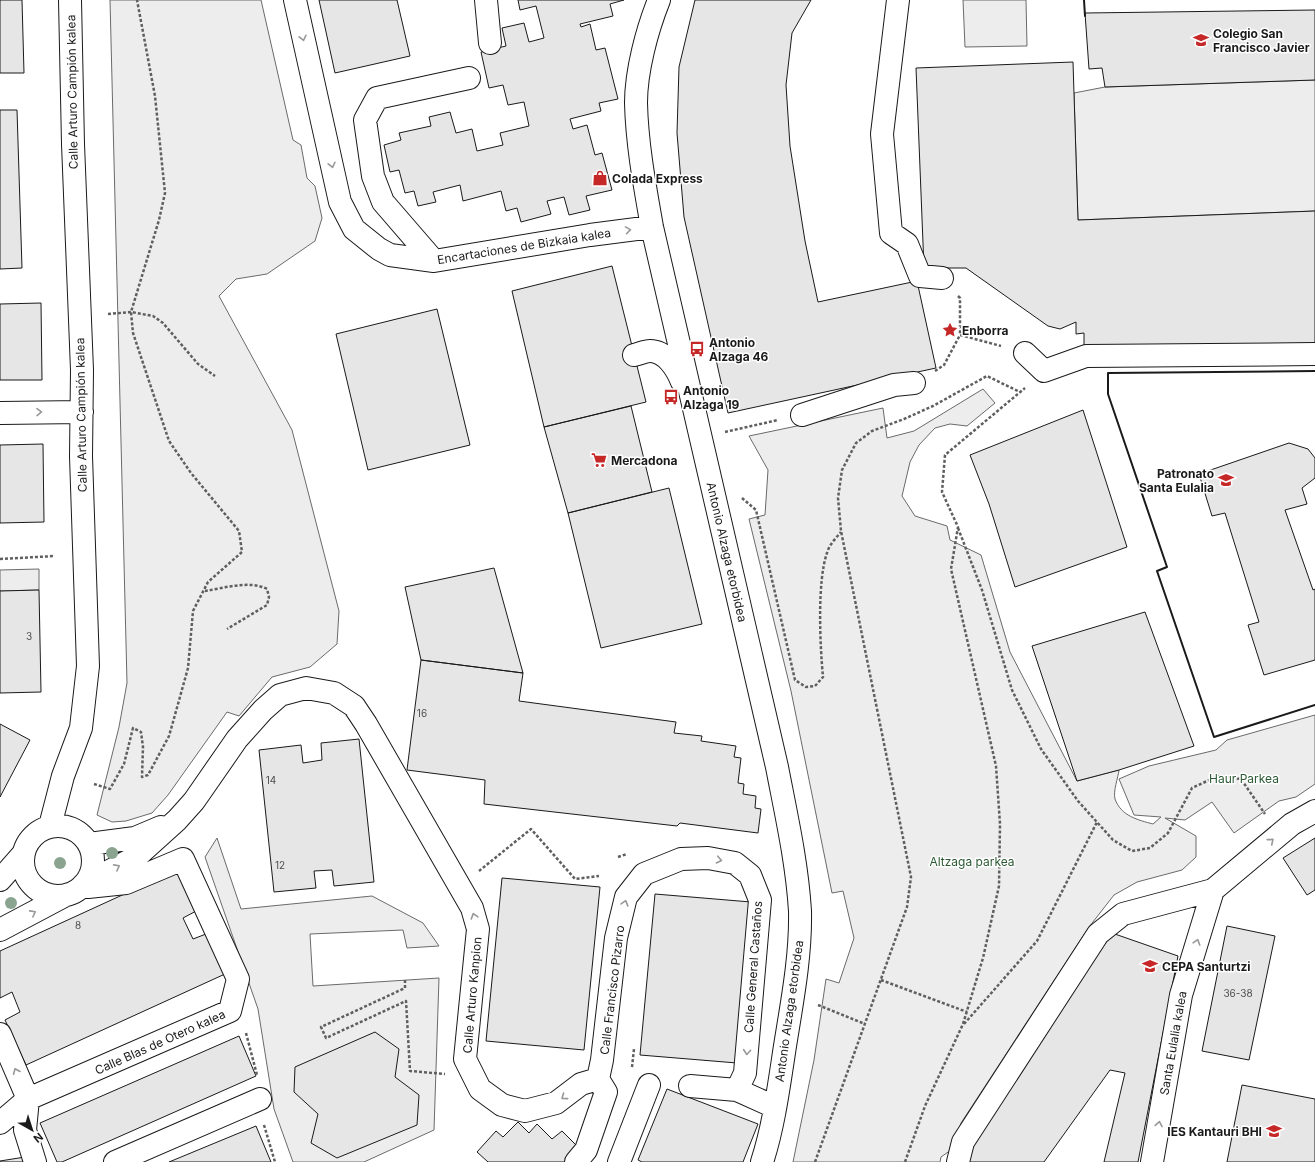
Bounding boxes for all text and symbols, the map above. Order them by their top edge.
street label: Calle Arturo Campión kalea [63,15,81,169]
place label: Colegio San Francisco Javier [1213,26,1310,55]
school or university icon: Colegio San Francisco Javier [1192,31,1210,49]
one-way arrow [299,35,307,41]
one-way arrow [327,162,335,168]
shop icon: Colada Express [591,169,609,187]
place label: Colada Express [612,171,703,186]
street label: Encartaciones de Bizkaia kalea [436,225,612,267]
one-way arrow [625,226,631,235]
place icon: Enborra [941,321,959,339]
place label: Enborra [962,323,1008,338]
place label: Antonio Alzaga 46 [709,335,769,364]
street label: Calle Arturo Campión kalea [72,338,90,492]
bus stop icon: Antonio Alzaga 46 [688,340,706,358]
place label: Antonio Alzaga 19 [683,383,740,412]
bus stop icon: Antonio Alzaga 19 [662,388,680,406]
one-way arrow [36,408,42,416]
supermarket icon: Mercadona [590,451,608,469]
place label: Mercadona [611,453,677,468]
place label: Patronato Santa Eulalia [1139,466,1214,495]
school or university icon: Patronato Santa Eulalia [1217,471,1235,489]
street label: Antonio Alzaga etorbidea [704,481,750,623]
house number: 3 [26,630,32,642]
house number: 16 [417,707,427,719]
park label: Haur Parkea [1209,771,1279,786]
house number: 14 [266,774,276,786]
one-way arrow [1266,839,1273,846]
park label: Altzaga parkea [929,854,1015,869]
one-way arrow [716,856,723,864]
house number: 12 [275,859,285,871]
one-way arrow [113,864,121,871]
one-way arrow [620,900,629,907]
street label: Calle General Castaños [741,900,765,1034]
one-way arrow [29,910,36,917]
one-way arrow [470,912,479,919]
house number: 8 [75,919,81,931]
street label: Calle Francisco Pizarro [597,924,627,1056]
street label: Calle Arturo Kanpion [459,936,485,1054]
street label: Antonio Alzaga etorbidea [772,939,806,1083]
one-way arrow [1192,939,1201,946]
school or university icon: CEPA Santurtzi [1141,957,1159,975]
place label: CEPA Santurtzi [1162,959,1251,974]
house number: 36-38 [1223,987,1253,999]
street label: Santa Eulalia kalea [1156,990,1190,1096]
street label: Calle Blas de Otero kalea [92,1006,228,1078]
one-way arrow [742,1049,751,1055]
one-way arrow [13,1068,21,1075]
one-way arrow [561,1093,568,1100]
north arrow [12,1110,52,1150]
one-way arrow [1154,1120,1162,1127]
school or university icon: IES Kantauri BHI [1265,1122,1283,1140]
place label: IES Kantauri BHI [1167,1124,1262,1139]
text: N [31,1130,46,1146]

